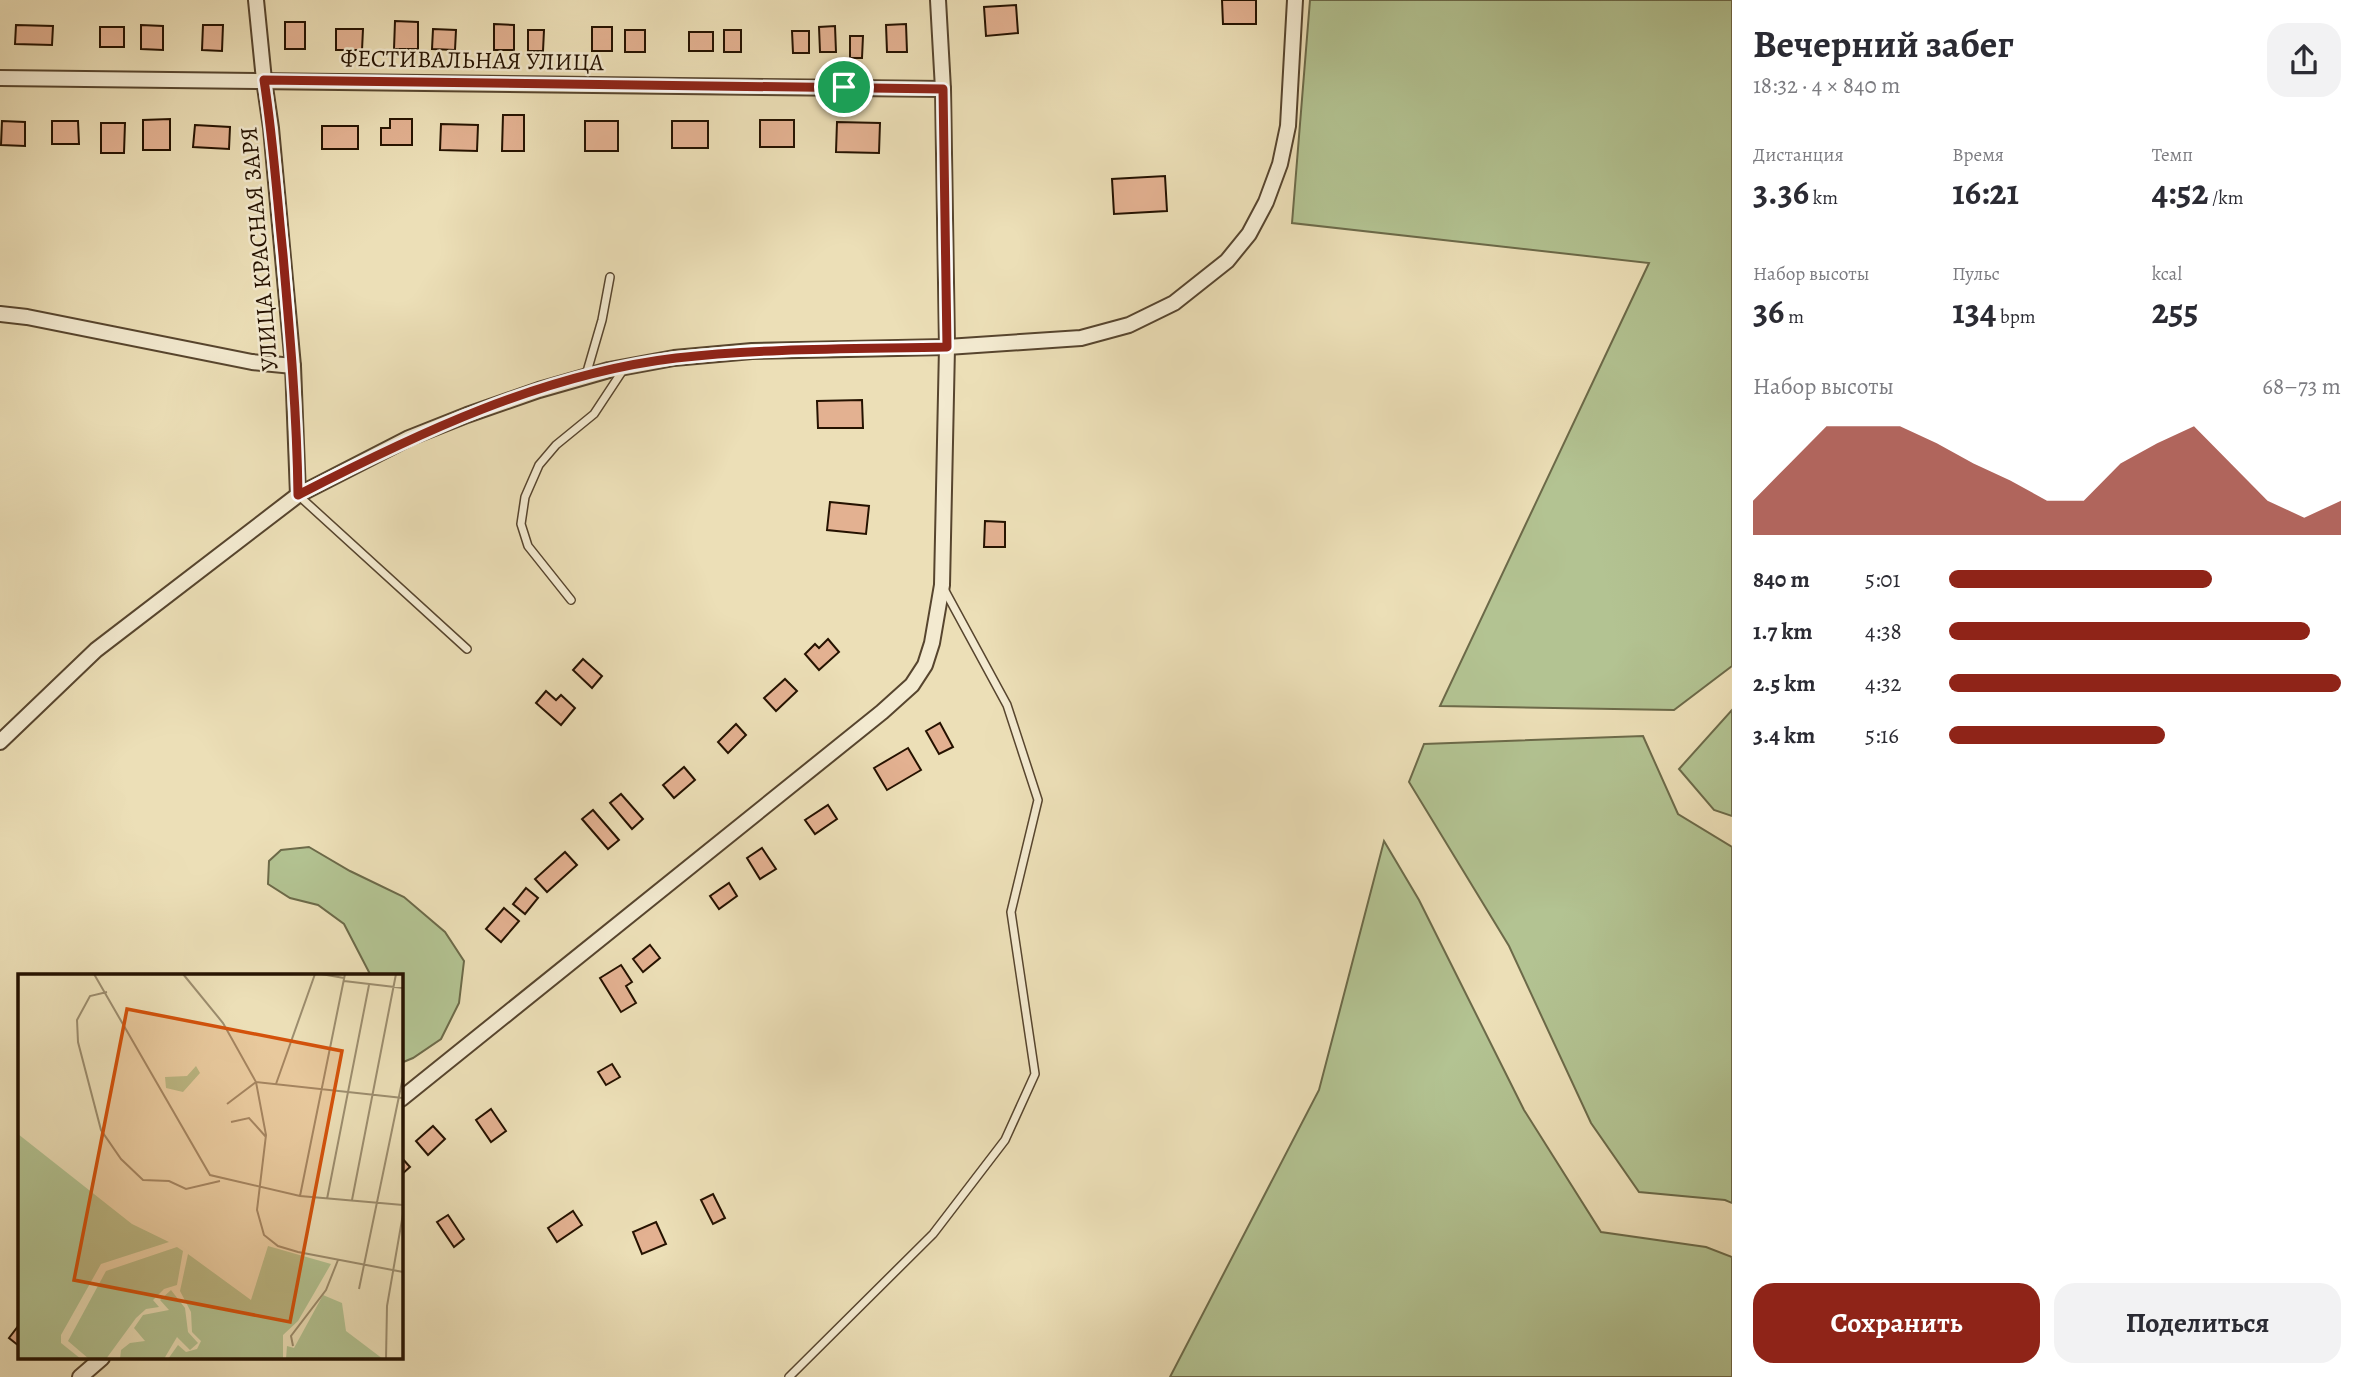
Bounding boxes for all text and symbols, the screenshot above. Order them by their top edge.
text: Вечерний забег [1753,18,2014,70]
button: share [2267,23,2341,97]
street label: ФЕСТИВАЛЬНАЯ УЛИЦА [340,42,605,78]
pin [814,57,874,117]
icon: arrive [825,68,863,106]
text: 18:32 · 4 × 840 m [1753,70,1900,101]
street label: УЛИЦА КРАСНАЯ ЗАРЯ [232,126,286,372]
text: Дистанция [1753,142,1844,168]
text: Время [1952,142,2004,168]
text: Темп [2152,142,2193,168]
text: 3.36 [1753,168,1809,216]
text: 16:21 [1952,168,2019,216]
text: 4:52 [2152,168,2208,216]
text: km [1809,185,1838,211]
text: /km [2208,185,2244,211]
text: Набор высоты [1753,261,1869,287]
text: Пульс [1952,261,2000,287]
text: kcal [2152,261,2182,287]
text: 36 [1753,287,1784,335]
text: 134 [1952,287,1996,335]
text: 255 [2152,287,2198,335]
text: m [1784,304,1804,330]
text: bpm [1996,304,2036,330]
text: Набор высоты [1753,371,1894,402]
text: 68–73 m [2262,371,2341,402]
text: 840 m [1753,564,1810,595]
text: 5:01 [1865,564,1901,595]
text: 1.7 km [1753,616,1813,647]
text: 4:38 [1865,616,1902,647]
text: 2.5 km [1753,668,1815,699]
text: 4:32 [1865,668,1901,699]
text: 3.4 km [1753,720,1815,751]
text: 5:16 [1865,720,1899,751]
inset map [18,974,402,1360]
button: Сохранить [1753,1283,2040,1363]
button: Поделиться [2054,1283,2341,1363]

